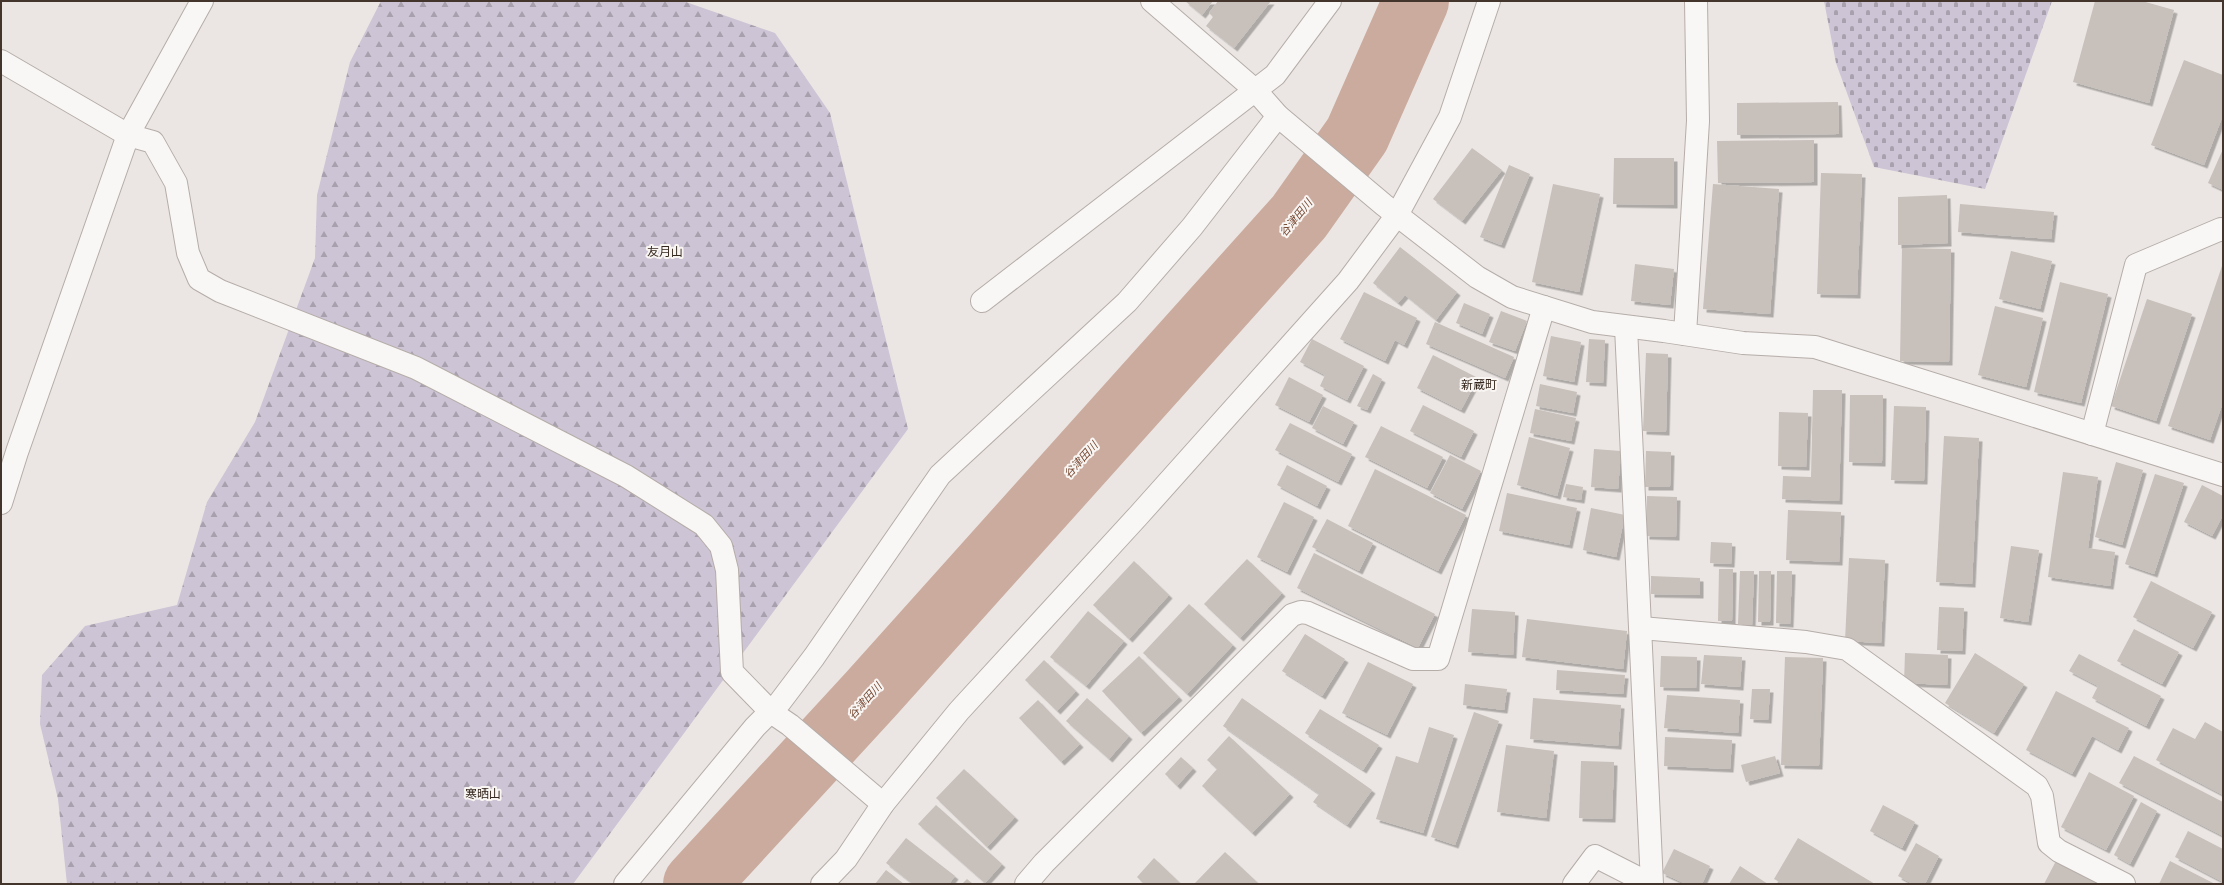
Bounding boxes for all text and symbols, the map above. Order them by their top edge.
water label: 谷津田川 [1277,196,1316,239]
district label: 友月山 [647,245,683,259]
district label: 新蔵町 [1461,378,1497,392]
water label: 谷津田川 [1061,439,1101,481]
water label: 谷津田川 [845,680,885,722]
district label: 寒晒山 [465,787,501,801]

